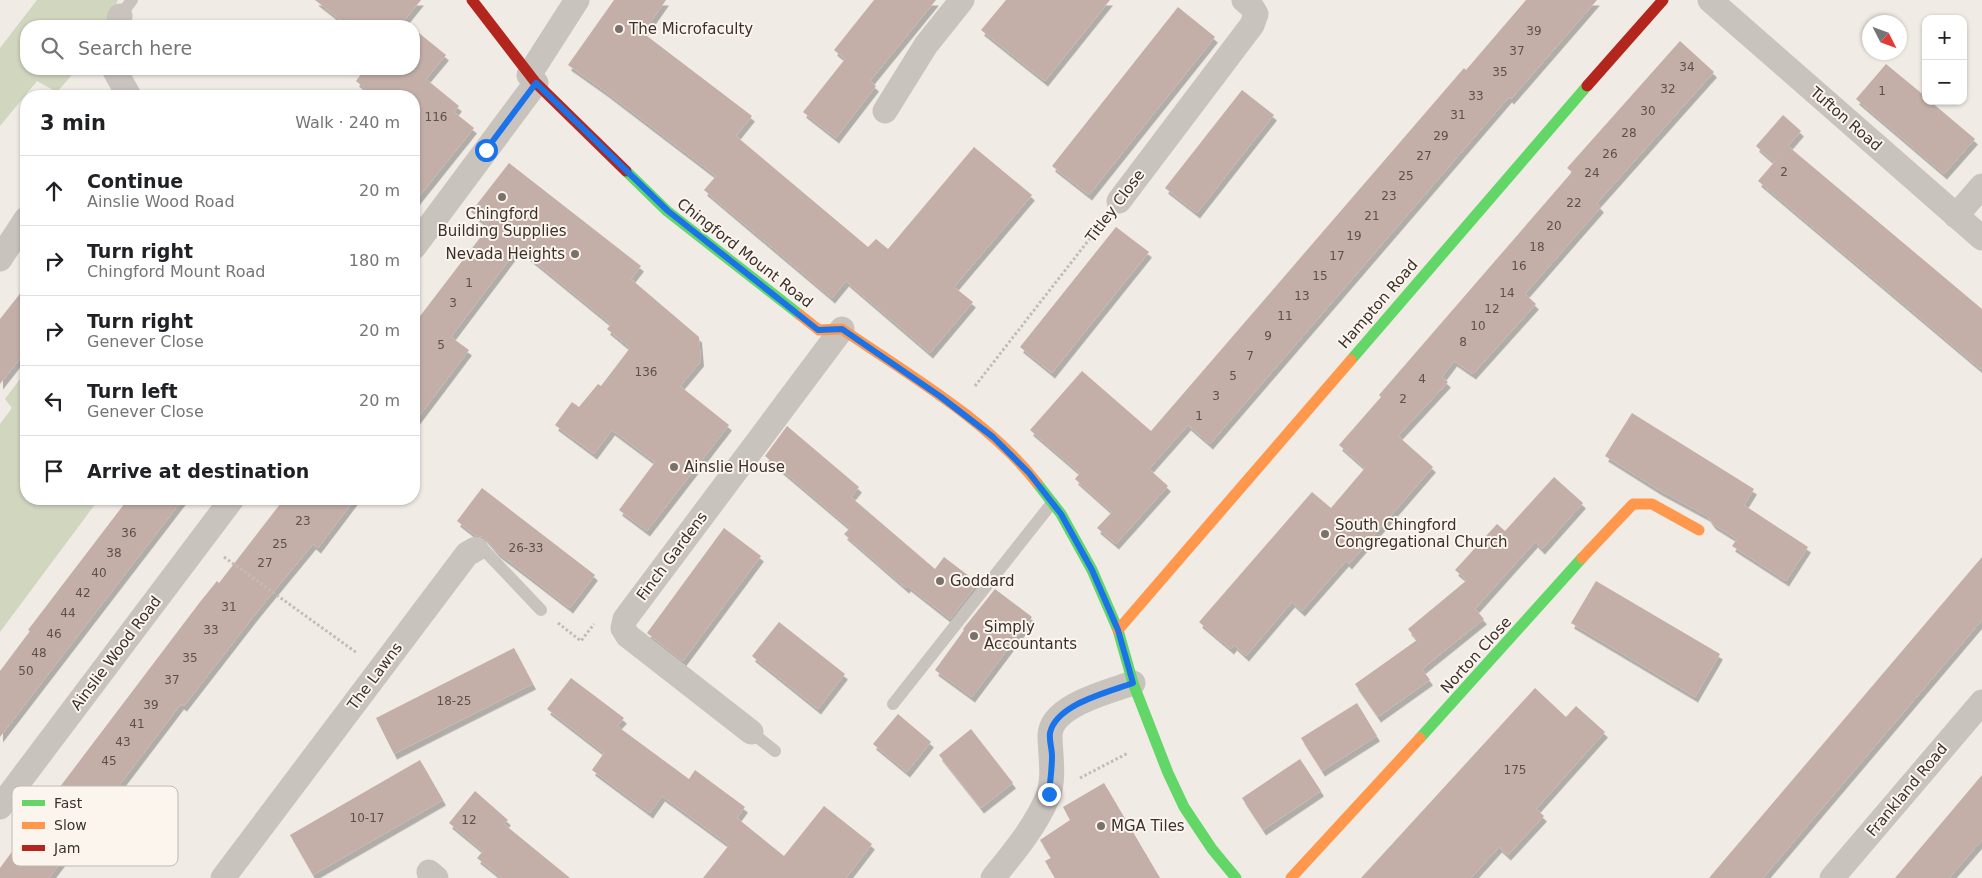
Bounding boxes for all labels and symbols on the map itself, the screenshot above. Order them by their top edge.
north arrow [1862,15,1907,60]
place label: The Microfaculty [628,20,753,38]
marker: The Microfaculty [613,23,625,35]
house number: 39 [1526,24,1542,38]
house number: 37 [1509,44,1525,58]
house number: 34 [1679,60,1695,74]
house number: 35 [1492,65,1508,79]
house number: 32 [1660,82,1676,96]
street label: Tufton Road [1806,83,1885,155]
house number: 1 [1878,84,1886,98]
house number: 33 [1468,89,1484,103]
house number: 30 [1640,104,1656,118]
house number: 31 [1450,108,1466,122]
house number: 116 [425,110,447,124]
house number: 28 [1621,126,1637,140]
house number: 29 [1433,129,1449,143]
route start [475,139,498,162]
house number: 26 [1602,147,1618,161]
house number: 27 [1416,149,1432,163]
house number: 2 [1780,165,1788,179]
street label: Titley Close [1081,166,1148,247]
house number: 24 [1584,166,1600,180]
house number: 25 [1398,169,1414,183]
house number: 23 [1381,189,1397,203]
marker: Chingford Building Supplies [496,191,508,203]
street label: Chingford Mount Road [674,194,816,312]
house number: 22 [1566,196,1582,210]
place label: Chingford Building Supplies [437,205,567,240]
house number: 21 [1364,209,1380,223]
house number: 20 [1546,219,1562,233]
house number: 19 [1346,229,1362,243]
house number: 18 [1529,240,1545,254]
place label: Nevada Heights [446,245,565,263]
marker: Nevada Heights [569,248,581,260]
house number: 17 [1329,249,1345,263]
street label: Hampton Road [1335,256,1421,352]
house number: 16 [1511,259,1527,273]
house number: 15 [1312,269,1328,283]
house number: 1 [465,276,473,290]
house number: 14 [1499,286,1515,300]
house number: 13 [1294,289,1310,303]
house number: 3 [449,296,457,310]
house number: 12 [1484,302,1500,316]
house number: 11 [1277,309,1293,323]
house number: 10 [1470,319,1486,333]
house number: 9 [1264,329,1272,343]
house number: 8 [1459,335,1467,349]
house number: 5 [437,338,445,352]
house number: 7 [1246,349,1254,363]
house number: 136 [635,365,657,379]
house number: 5 [1229,369,1237,383]
house number: 4 [1418,372,1426,386]
house number: 3 [1212,389,1220,403]
house number: 2 [1399,392,1407,406]
house number: 1 [1195,409,1203,423]
place label: Ainslie House [684,458,785,476]
marker: Ainslie House [668,461,680,473]
street label: Finch Gardens [633,508,711,604]
house number: 23 [295,514,311,528]
place label: South Chingford Congregational Church [1335,516,1507,551]
house number: 36 [121,526,137,540]
marker: South Chingford Congregational Church [1319,528,1331,540]
house number: 25 [272,537,288,551]
house number: 26-33 [509,541,543,555]
house number: 38 [106,546,122,560]
house number: 27 [257,556,273,570]
house number: 40 [91,566,107,580]
place label: Goddard [950,572,1014,590]
marker: Goddard [934,575,946,587]
house number: 42 [75,586,91,600]
street label: Ainslie Wood Road [67,592,165,714]
house number: 31 [221,600,237,614]
house number: 44 [60,606,76,620]
street label: Norton Close [1437,613,1515,697]
place label: Simply Accountants [984,618,1077,653]
house number: 33 [203,623,219,637]
house number: 46 [46,627,62,641]
marker: Simply Accountants [968,630,980,642]
street label: The Lawns [343,639,406,714]
house number: 48 [31,646,47,660]
house number: 35 [182,651,198,665]
house number: 50 [18,664,34,678]
house number: 37 [164,673,180,687]
house number: 18-25 [437,694,471,708]
house number: 39 [143,698,159,712]
house number: 41 [129,717,145,731]
house number: 43 [115,735,131,749]
street label: Frankland Road [1863,740,1951,840]
house number: 45 [101,754,117,768]
house number: 175 [1504,763,1526,777]
route end [1038,783,1061,806]
legend [12,786,178,866]
text: Fast [54,795,83,811]
house number: 10-17 [350,811,384,825]
house number: 12 [461,813,477,827]
text: Slow [54,817,87,833]
place label: MGA Tiles [1111,817,1185,835]
marker: MGA Tiles [1095,820,1107,832]
text: Jam [53,840,80,856]

